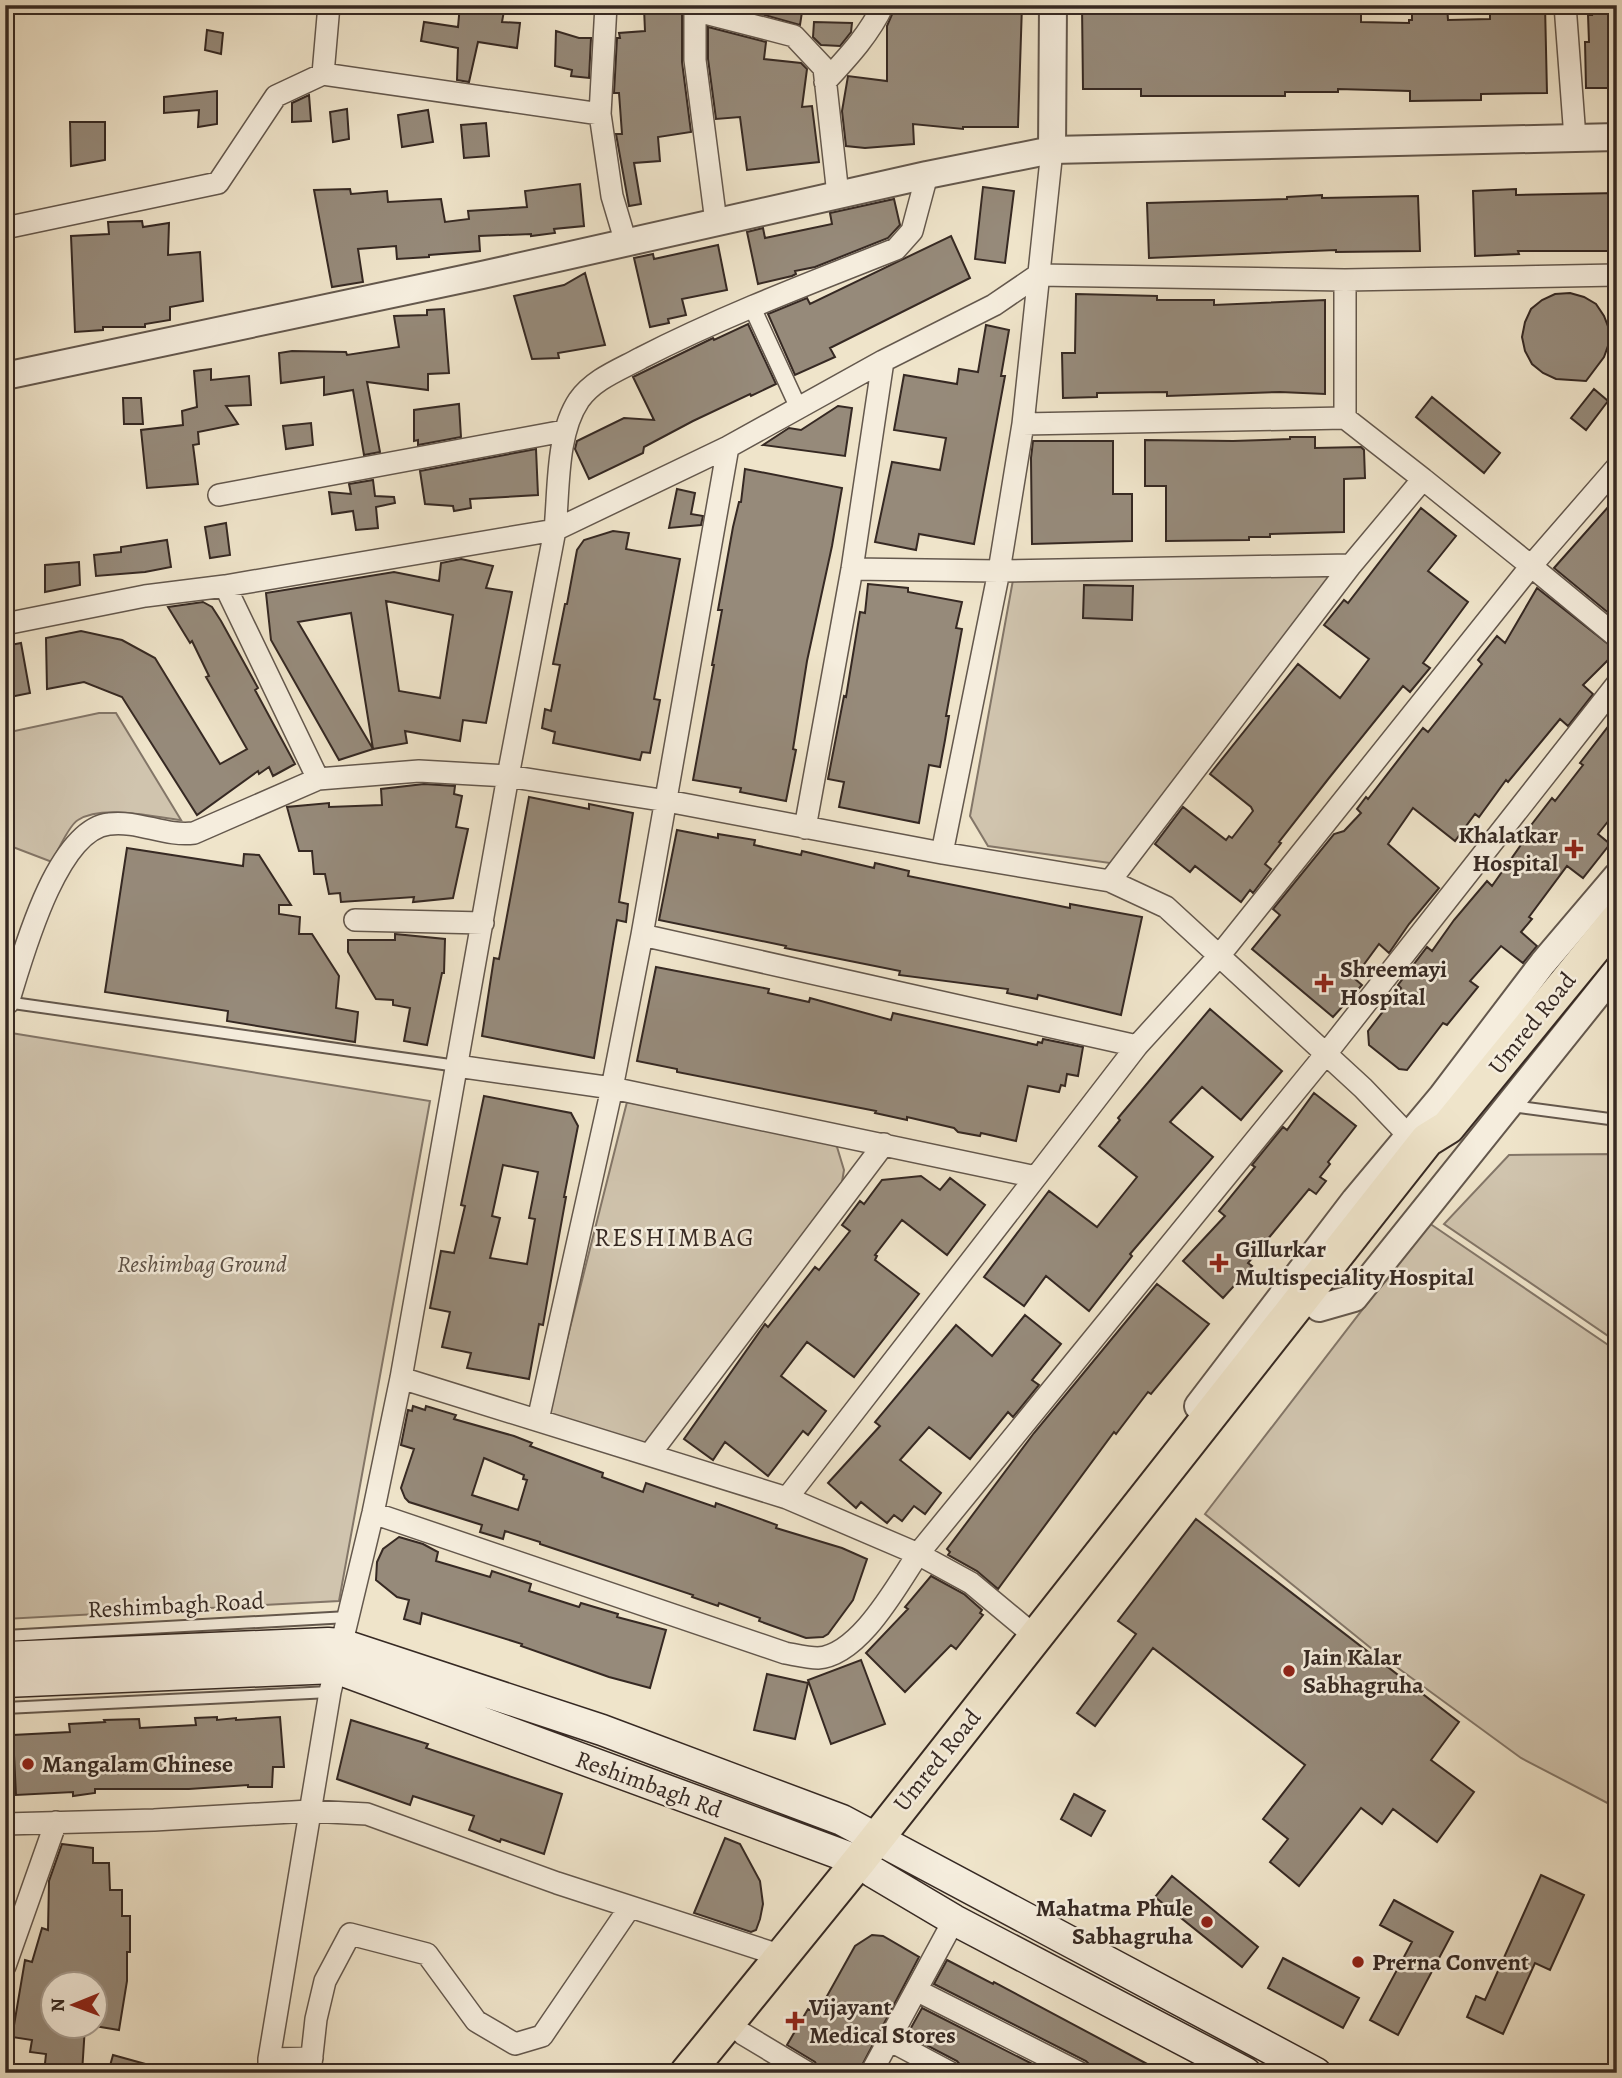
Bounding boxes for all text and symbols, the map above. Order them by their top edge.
place label: Khalatkar Hospital [1458,819,1559,879]
marker: Khalatkar Hospital [1564,839,1584,859]
place label: Shreemayi Hospital [1340,953,1447,1013]
street label: Umred Road [1481,965,1583,1081]
marker: Shreemayi Hospital [1314,973,1334,993]
district label: RESHIMBAG [594,1220,756,1255]
place label: Gillurkar Multispeciality Hospital [1235,1233,1475,1293]
park label: Reshimbag Ground [117,1248,287,1280]
marker: Gillurkar Multispeciality Hospital [1209,1253,1229,1273]
street label: Reshimbagh Road [87,1584,265,1626]
place label: Jain Kalar Sabhagruha [1303,1641,1424,1701]
marker: Jain Kalar Sabhagruha [1281,1663,1297,1679]
street label: Umred Road [886,1702,988,1818]
street label: Reshimbagh Rd [571,1743,727,1825]
place label: Mangalam Chinese [42,1748,233,1780]
marker: Mangalam Chinese [20,1756,36,1772]
place label: Mahatma Phule Sabhagruha [1036,1892,1193,1952]
marker: Mahatma Phule Sabhagruha [1199,1914,1215,1930]
place label: Prerna Convent [1372,1946,1529,1978]
marker: Prerna Convent [1350,1954,1366,1970]
north arrow [38,1969,108,2039]
place label: Vijayant Medical Stores [808,1991,956,2051]
text: N [45,1998,71,2012]
marker: Vijayant Medical Stores [787,2013,803,2029]

